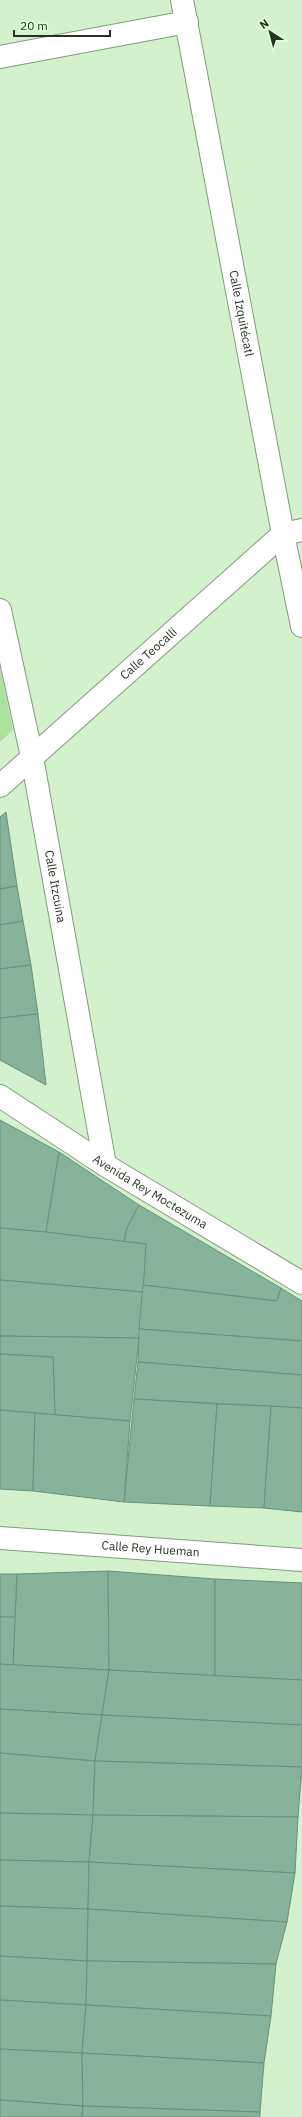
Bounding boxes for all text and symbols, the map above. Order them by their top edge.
scale bar [14,12,110,38]
north arrow [250,12,290,52]
text: N [257,16,271,32]
text: 20 m [20,18,48,33]
street label: Calle Izquitécatl [226,269,257,358]
street label: Calle Teocalli [117,624,180,683]
street label: Calle Itzcuina [42,849,70,924]
street label: Avenida Rey Moctezuma [90,1151,211,1232]
street label: Calle Rey Hueman [101,1537,200,1560]

